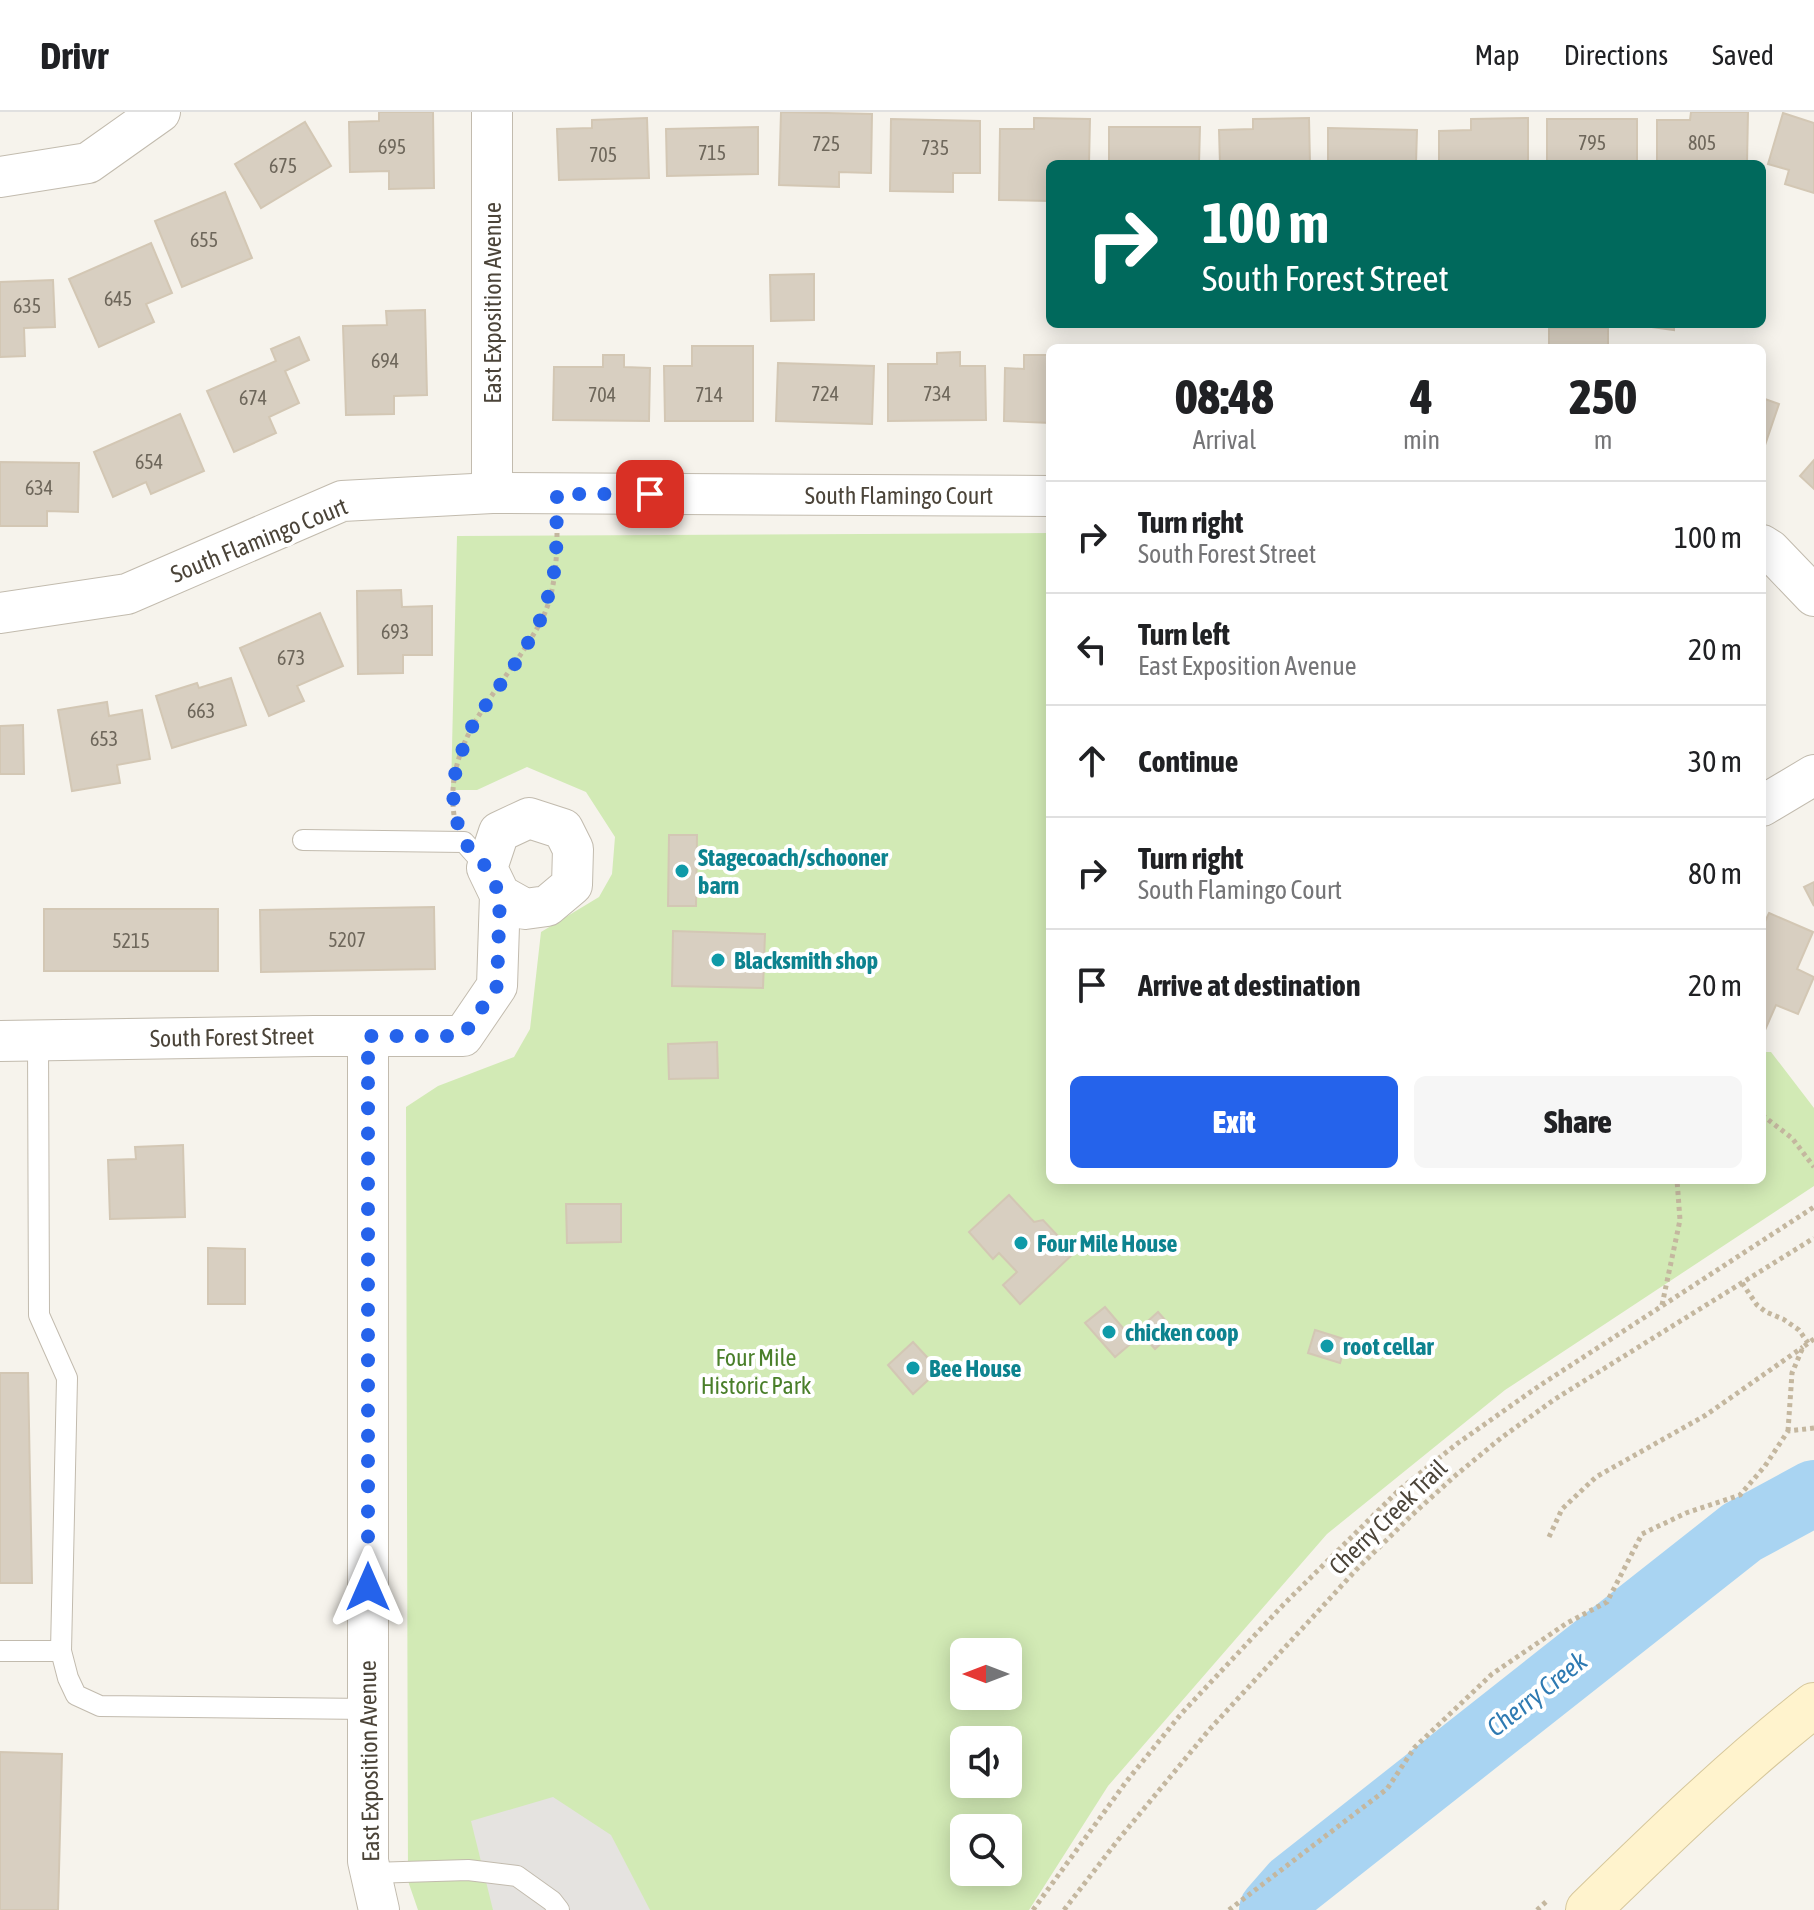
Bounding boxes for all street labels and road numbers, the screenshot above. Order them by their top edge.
street label: East Exposition Avenue [479,202,506,404]
street label: South Flamingo Court [805,482,993,509]
street label: South Flamingo Court [167,492,351,588]
street label: South Forest Street [149,1022,315,1052]
street label: Cherry Creek Trail [1324,1454,1453,1580]
street label: East Exposition Avenue [354,1660,384,1862]

